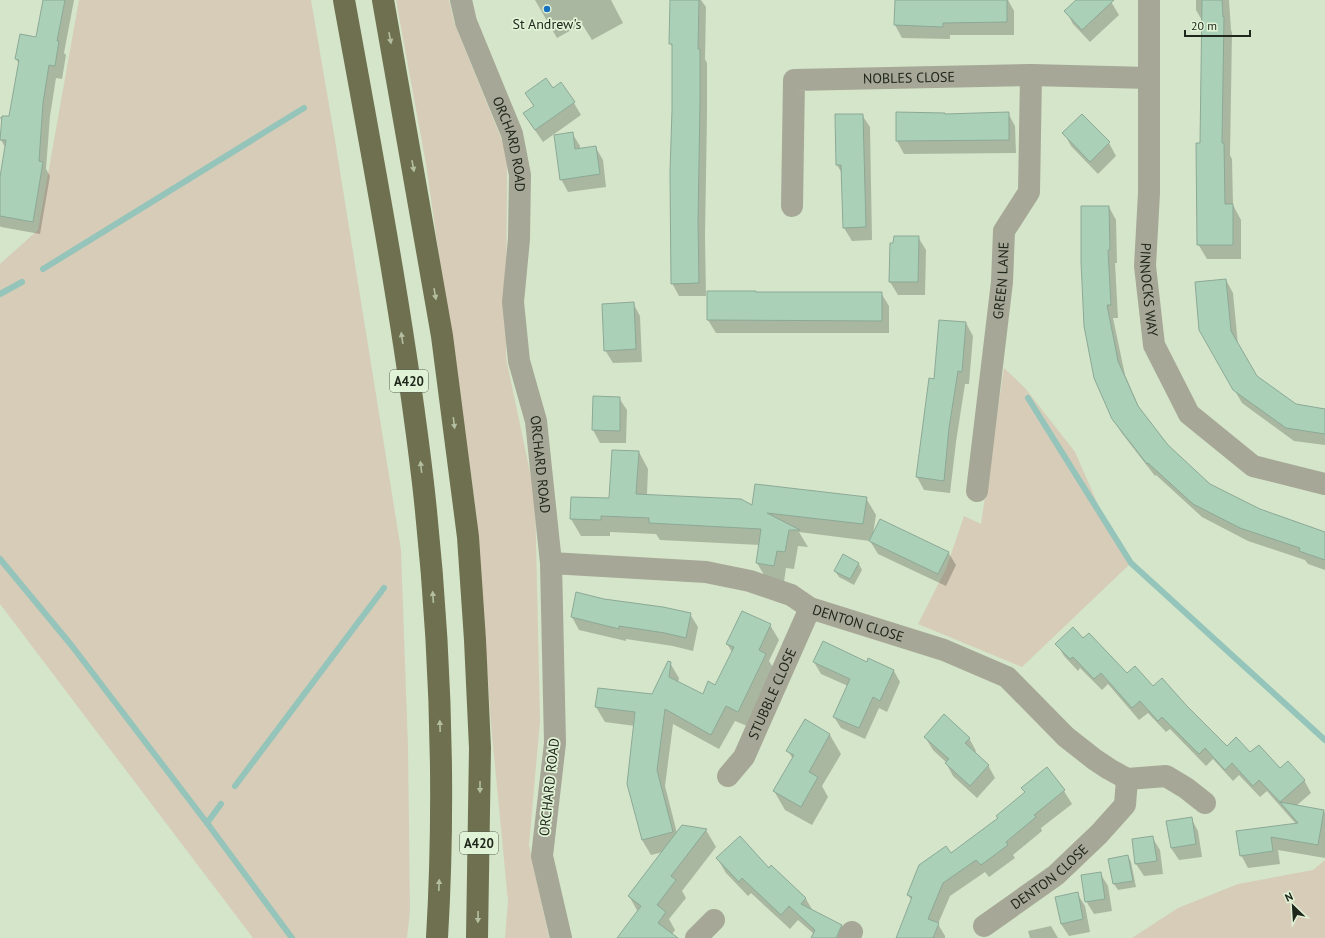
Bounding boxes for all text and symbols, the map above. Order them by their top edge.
marker: St Andrew's [542,4,552,14]
scale bar [1185,12,1250,38]
place label: St Andrew's [513,15,582,33]
text: 20 m [1191,18,1217,33]
one-way arrow [387,32,393,44]
street label: NOBLES CLOSE [863,68,955,88]
street label: ORCHARD ROAD [489,94,529,192]
one-way arrow [410,160,416,172]
street label: GREEN LANE [989,241,1013,320]
street label: PINNOCKS WAY [1136,242,1162,338]
one-way arrow [432,288,438,301]
one-way arrow [399,332,405,345]
road number: A420 [390,370,428,392]
street label: ORCHARD ROAD [526,413,555,514]
one-way arrow [451,417,458,429]
one-way arrow [418,461,424,473]
one-way arrow [430,591,437,603]
street label: DENTON CLOSE [810,600,906,646]
street label: STUBBLE CLOSE [744,645,800,742]
one-way arrow [436,720,443,732]
street label: ORCHARD ROAD [535,737,563,837]
one-way arrow [477,781,483,794]
road number: A420 [460,832,498,854]
street label: DENTON CLOSE [1007,840,1092,913]
one-way arrow [436,878,442,891]
north arrow [1273,886,1313,926]
text: N [1283,889,1295,905]
one-way arrow [474,911,481,923]

